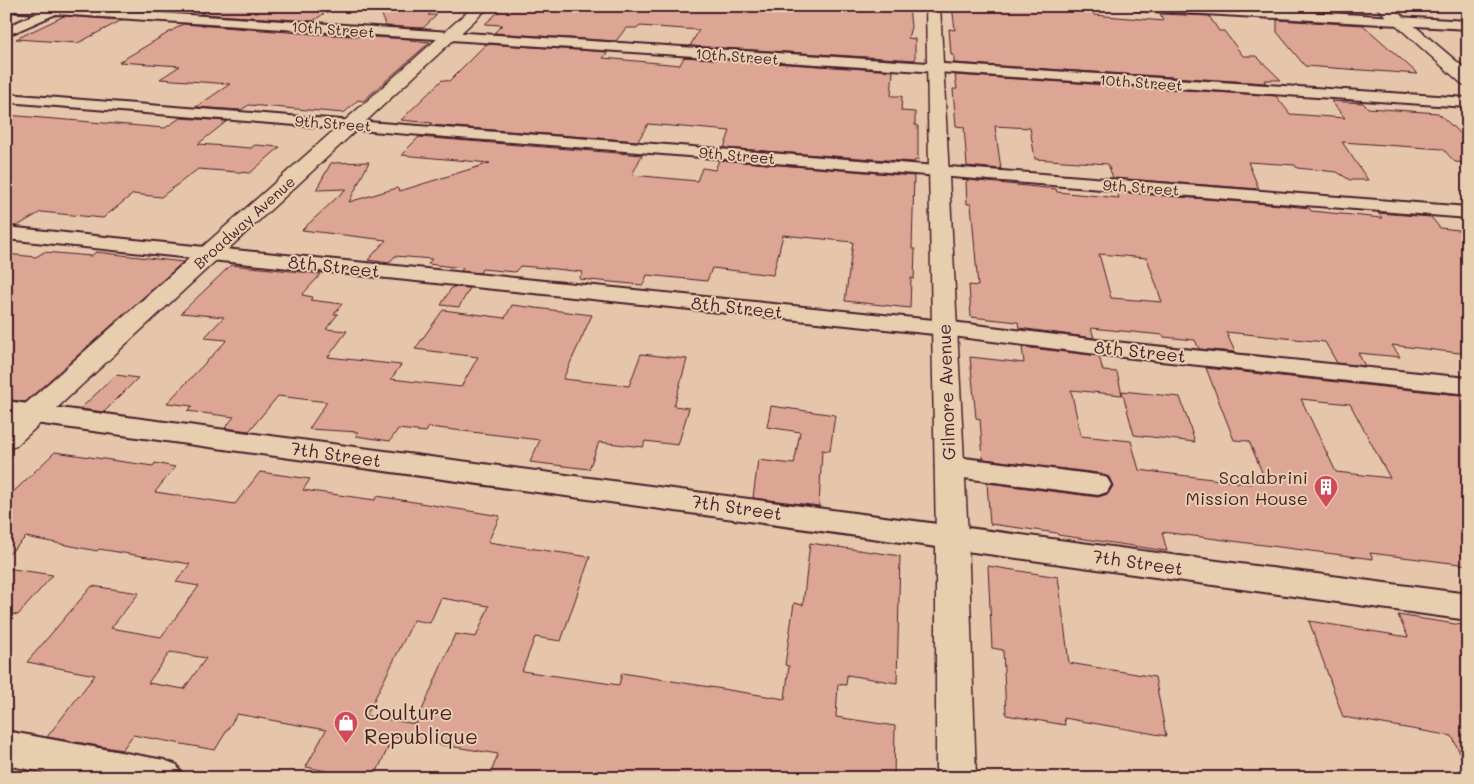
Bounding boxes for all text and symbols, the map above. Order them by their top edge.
street label: 10th Street [291,16,375,42]
street label: 10th Street [695,43,779,69]
street label: 10th Street [1099,69,1183,95]
street label: 9th Street [294,110,372,136]
street label: 9th Street [698,142,776,168]
street label: Broadway Avenue [189,171,299,273]
street label: 9th Street [1102,174,1180,200]
street label: 8th Street [287,249,381,283]
street label: 8th Street [690,290,784,324]
street label: Gilmore Avenue [932,323,960,461]
street label: 8th Street [1093,334,1187,368]
street label: 7th Street [289,436,383,472]
place label: Scalabrini Mission House [1185,465,1308,510]
building icon: Scalabrini Mission House [1313,474,1339,508]
street label: 7th Street [690,489,784,525]
street label: 7th Street [1091,544,1185,580]
place label: Coulture Republique [364,698,478,749]
shop icon: Coulture Republique [333,710,359,744]

